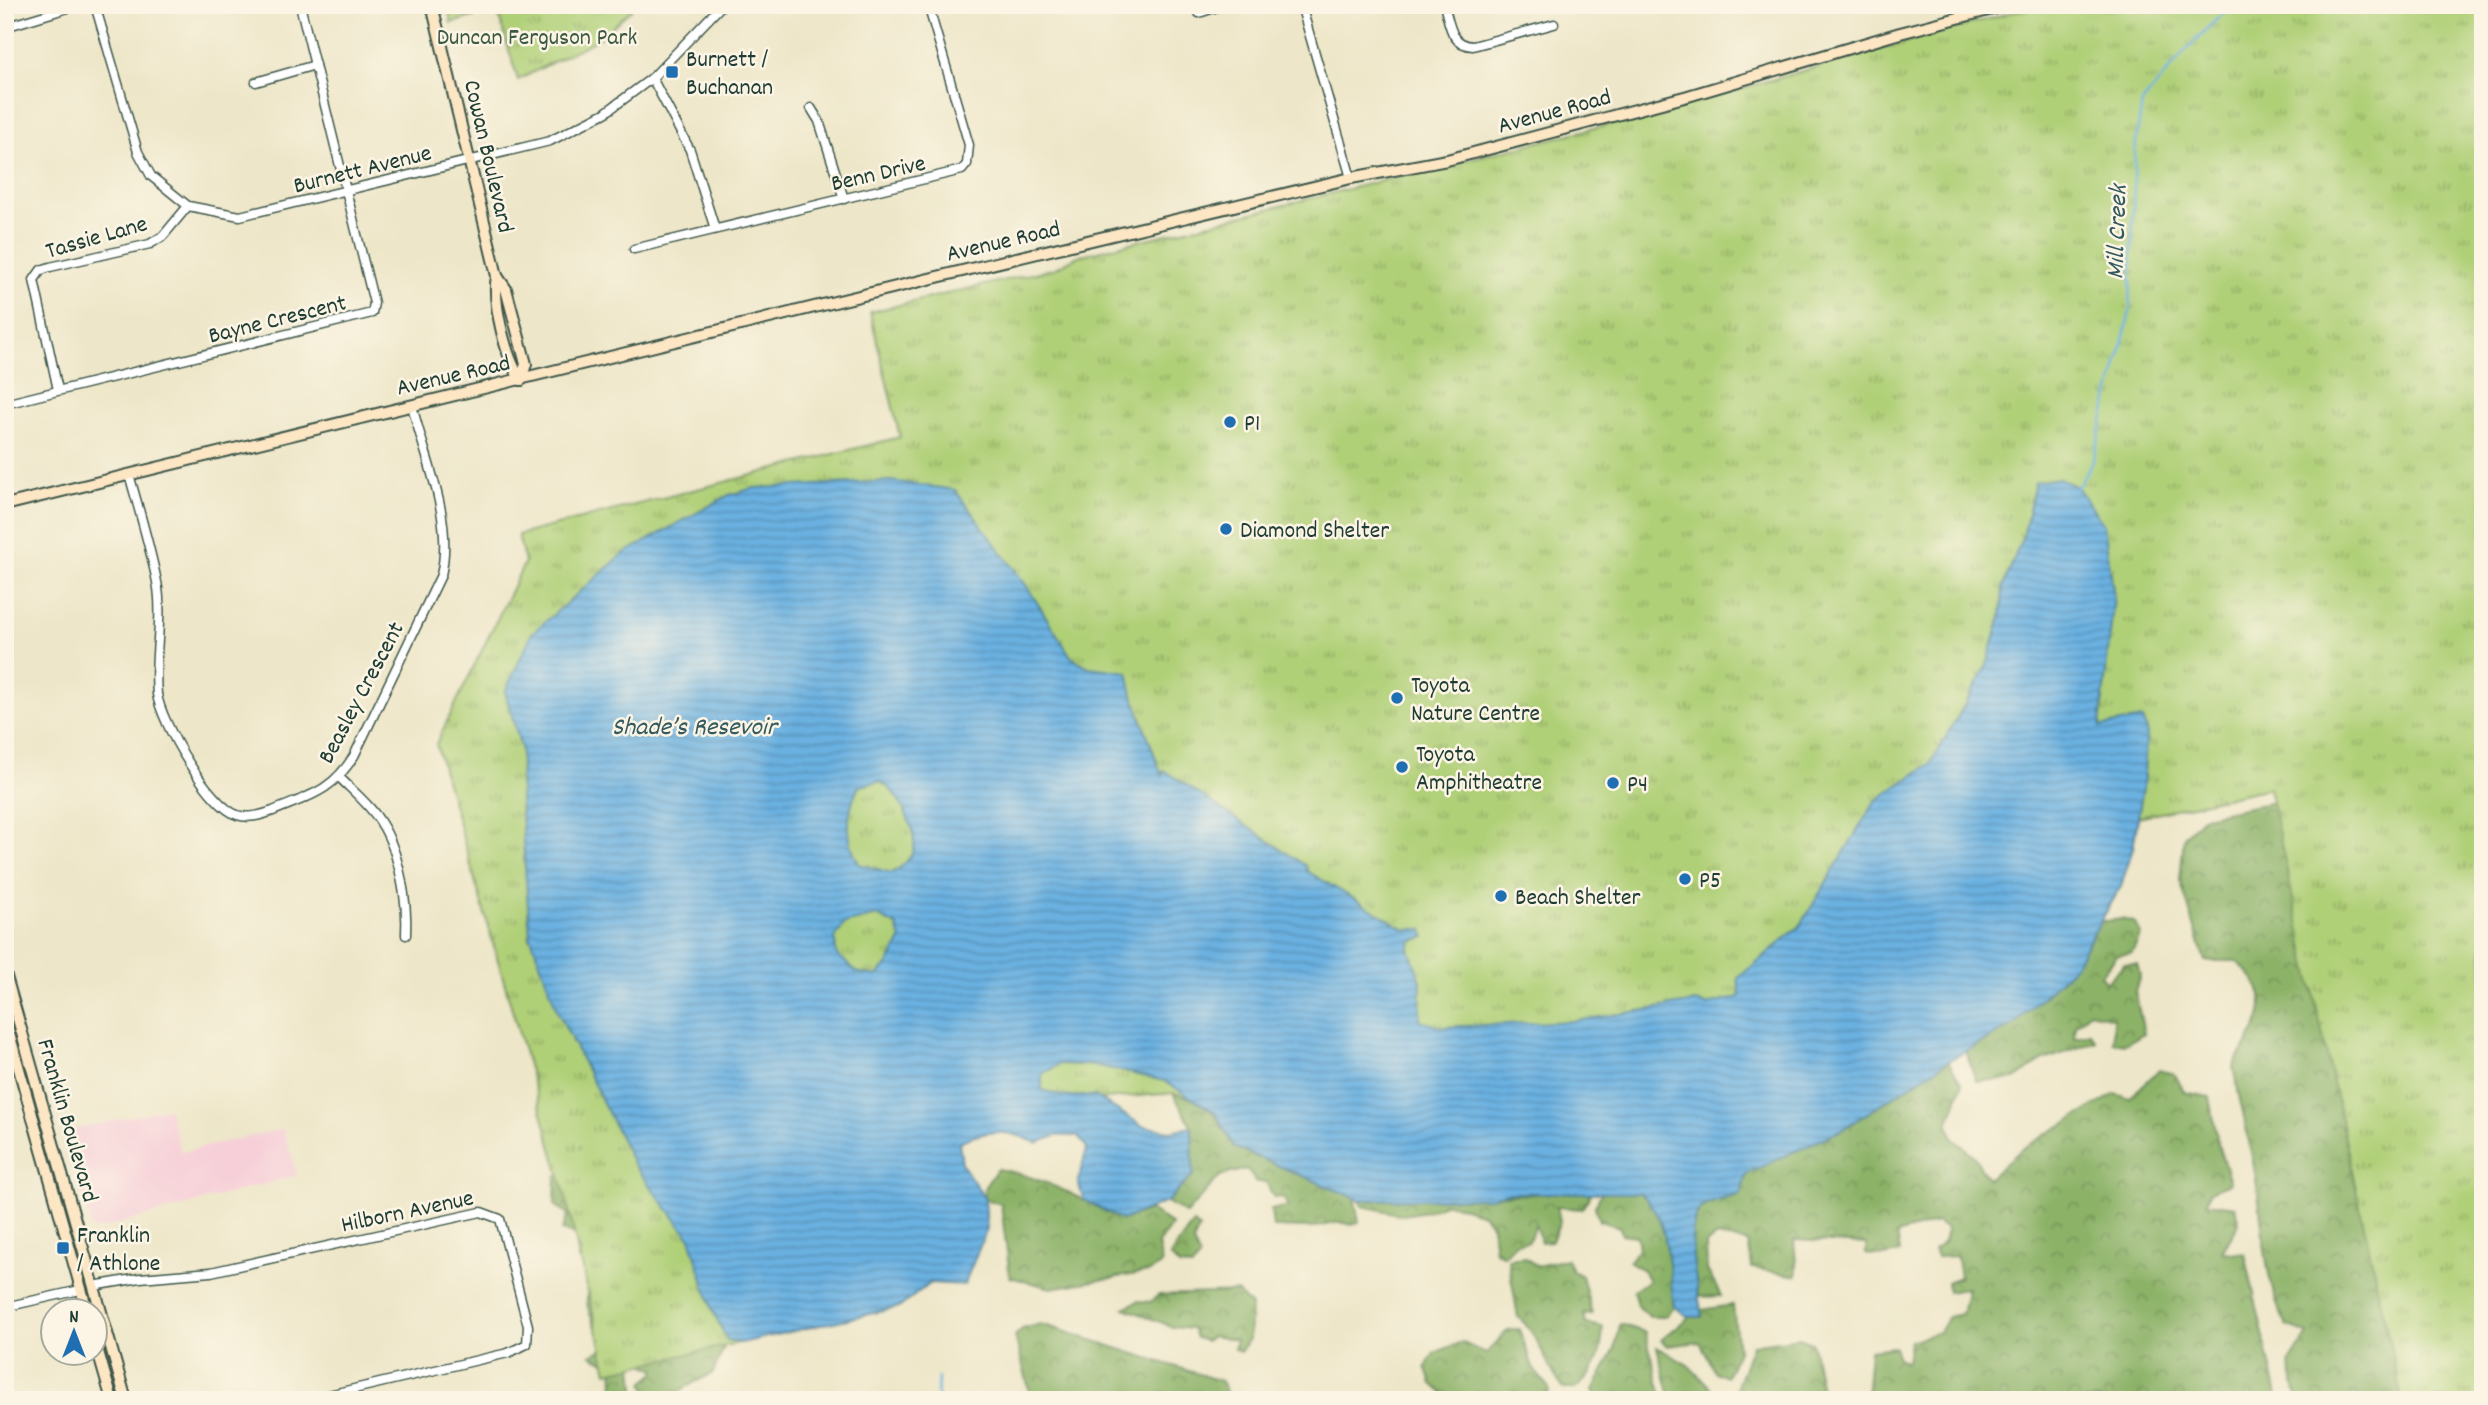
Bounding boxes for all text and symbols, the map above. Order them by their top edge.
park label: Duncan Ferguson Park [437,22,637,56]
place label: Burnett / Buchanan [686,44,773,106]
marker: Burnett / Buchanan [664,64,680,80]
street label: Cowan Boulevard [453,77,521,236]
street label: Avenue Road [1494,81,1615,144]
street label: Burnett Avenue [290,137,435,204]
street label: Benn Drive [828,148,929,202]
water label: Mill Creek [2098,182,2139,280]
street label: Tassie Lane [42,208,152,270]
street label: Avenue Road [943,213,1064,273]
street label: Bayne Crescent [205,287,350,354]
street label: Avenue Road [393,347,514,407]
place label: P1 [1244,408,1260,442]
marker: P1 [1222,414,1238,430]
place label: Diamond Shelter [1240,515,1389,549]
marker: Diamond Shelter [1218,521,1234,537]
street label: Beasley Crescent [311,616,414,770]
place label: Toyota Nature Centre [1411,670,1540,732]
marker: Toyota Nature Centre [1389,690,1405,706]
water label: Shade’s Resevoir [612,710,780,747]
place label: Toyota Amphitheatre [1416,739,1542,801]
marker: Toyota Amphitheatre [1394,759,1410,775]
place label: P4 [1627,769,1648,803]
marker: P4 [1605,775,1621,791]
place label: P5 [1699,865,1721,899]
marker: P5 [1677,871,1693,887]
place label: Beach Shelter [1515,882,1641,916]
marker: Beach Shelter [1493,888,1509,904]
street label: Franklin Boulevard [27,1035,106,1207]
street label: Hilborn Avenue [338,1182,477,1244]
place label: Franklin / Athlone [77,1220,160,1282]
marker: Franklin / Athlone [55,1240,71,1256]
north arrow [38,1296,108,1366]
text: N [69,1305,79,1332]

